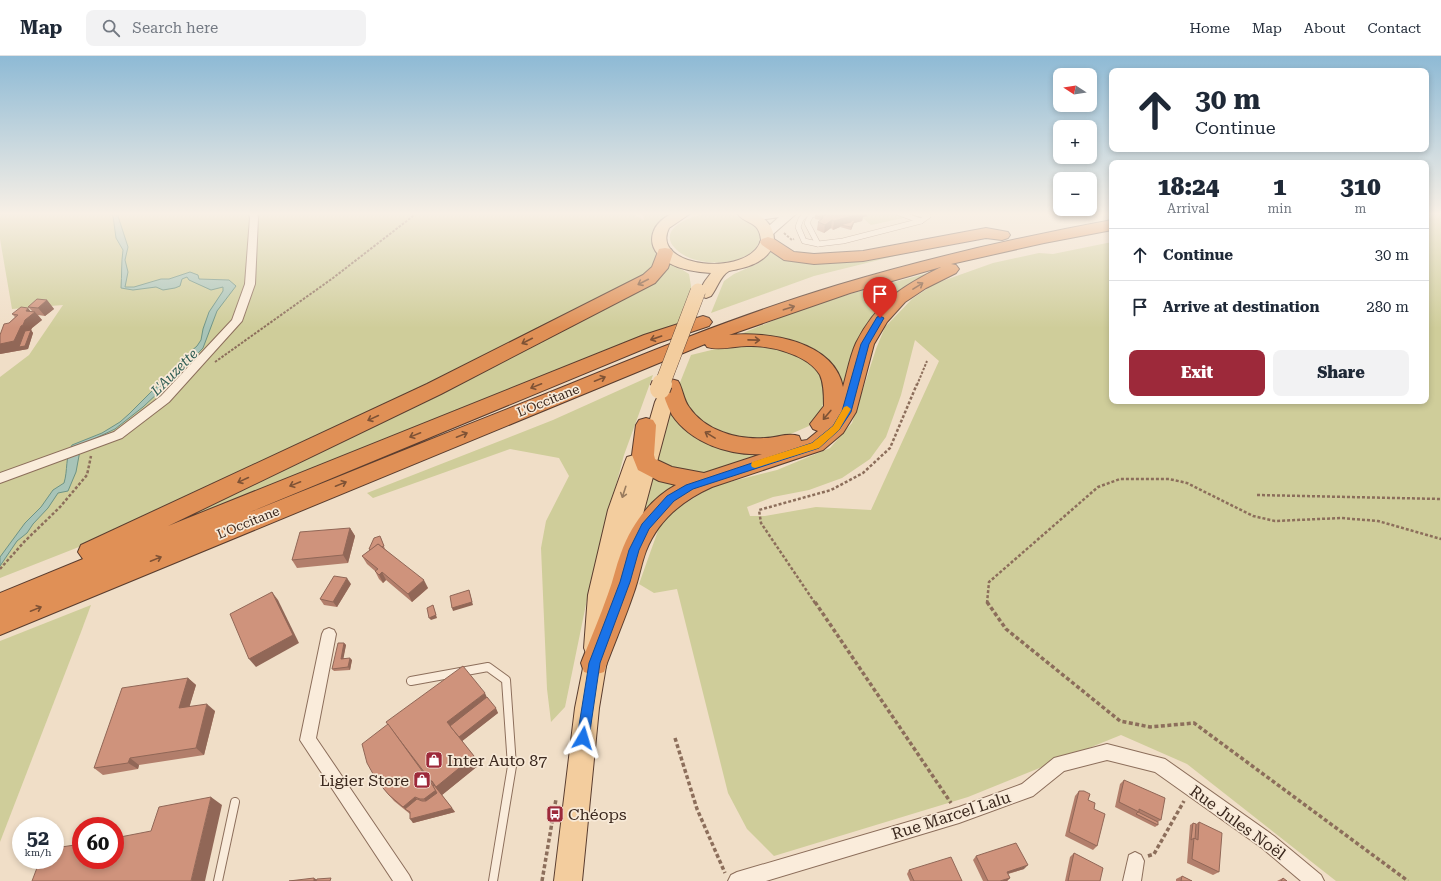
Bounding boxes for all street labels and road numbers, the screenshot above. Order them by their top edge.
street label: L'Occitane [515,381,582,420]
street label: L'Occitane [215,503,282,542]
street label: Rue Jules Noël [1186,781,1289,864]
street label: Rue Marcel Lalu [889,787,1013,844]

